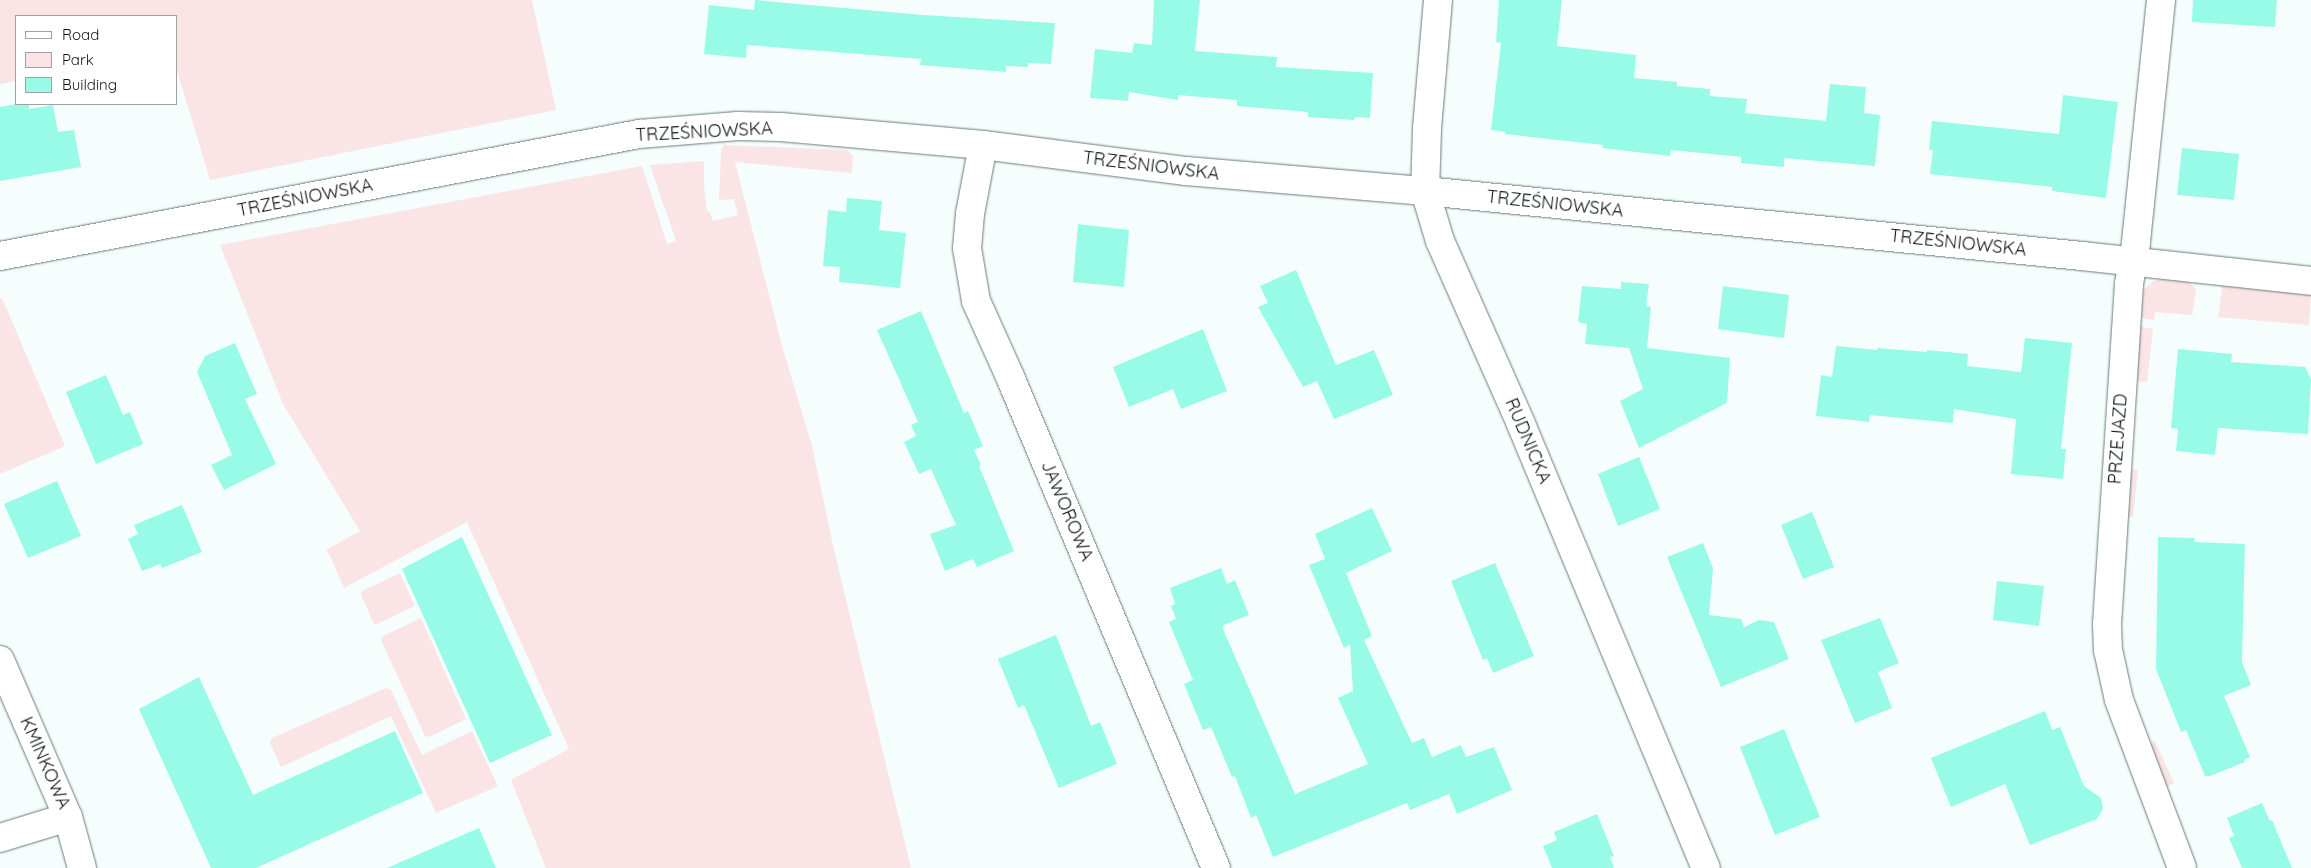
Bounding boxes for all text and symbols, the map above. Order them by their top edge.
legend [15,15,178,105]
text: Road [62,25,99,44]
text: Park [62,50,94,69]
text: Building [62,75,117,94]
street label: TRZEŚNIOWSKA [635,118,773,146]
street label: TRZEŚNIOWSKA [1082,147,1220,185]
street label: TRZEŚNIOWSKA [236,174,374,222]
street label: TRZEŚNIOWSKA [1486,186,1624,222]
street label: TRZEŚNIOWSKA [1889,225,2027,261]
street label: PRZEJAZD [2104,393,2132,485]
street label: RUDNICKA [1500,395,1556,487]
street label: JAWOROWA [1036,458,1098,564]
street label: KMINKOWA [15,714,75,812]

